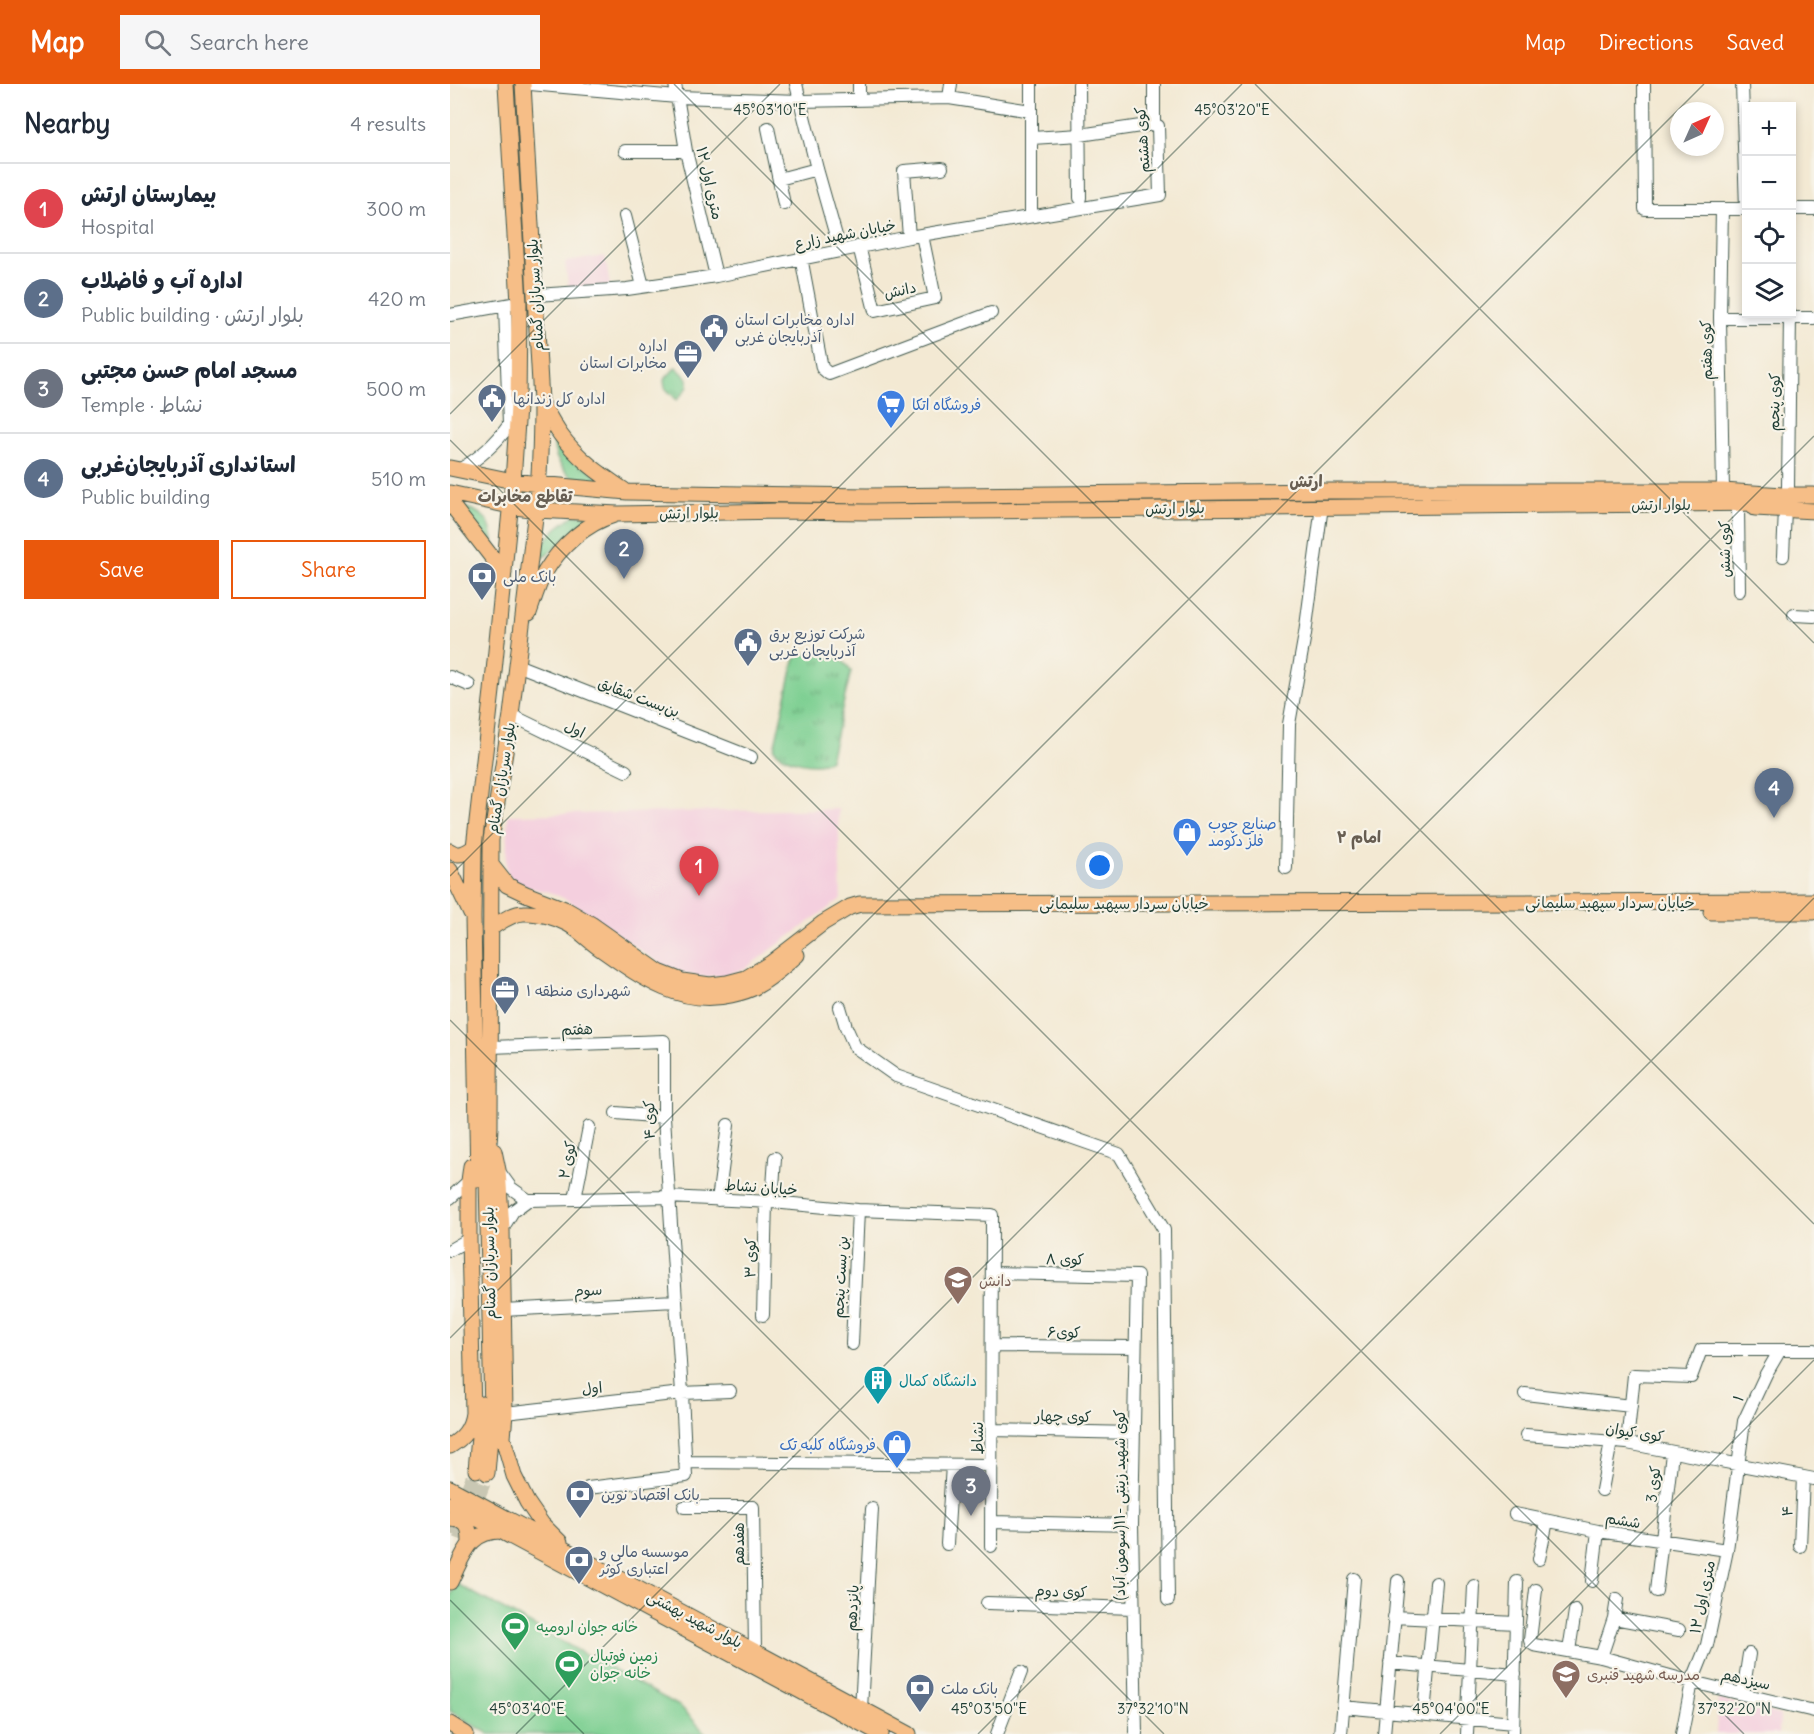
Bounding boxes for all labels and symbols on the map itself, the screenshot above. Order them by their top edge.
text: 45°03'10"E [733,100,807,119]
text: 45°03'20"E [1194,100,1270,119]
north arrow [1670,102,1724,156]
street label: کوی هشتم [1130,106,1157,174]
street label: ۱۲ متری اول [692,145,728,221]
street label: خیابان شهید زارع [793,215,897,254]
street label: بلوار سربازان گمنام [523,238,550,352]
street label: دانش [882,277,918,303]
place label: اداره مخابرات استان آذربایجان غربی [735,310,855,347]
public building icon: اداره مخابرات استان آذربایجان غربی [698,312,730,354]
street label: کوی هفتم [1696,320,1719,380]
place label: اداره مخابرات استان [580,336,667,372]
office icon: اداره مخابرات استان [672,338,704,380]
street label: کوی پنجم [1764,373,1787,431]
public building icon: اداره کل زندانها [476,382,508,424]
supermarket icon: فروشگاه اتکا [875,388,907,430]
place label: اداره کل زندانها [513,389,605,408]
place label: فروشگاه اتکا [912,395,981,414]
district label: ارتش [1289,471,1323,491]
district label: تقاطع مخابرات [478,486,574,508]
street label: بلوار ارتش [1631,495,1691,514]
street label: بلوار ارتش [1145,498,1205,518]
street label: بلوار ارتش [659,503,719,523]
street label: کوی شش [1715,520,1734,578]
pin: 2 [604,530,644,579]
bank icon: بانک ملى [466,560,498,602]
place label: بانک ملى [503,567,556,587]
place label: شرکت توزیع برق آذربایجان غربی [769,624,865,661]
public building icon: شرکت توزیع برق آذربایجان غربی [732,626,764,668]
street label: بن‌بست شقایق [596,673,682,721]
street label: اول [562,716,588,742]
street label: بلوار سربازان گمنام [483,721,522,836]
pin: 4 [1754,768,1794,818]
place label: صنایع چوب فلز دکومد [1208,814,1276,850]
shop icon: صنایع چوب فلز دکومد [1171,816,1203,858]
district label: امام ۲ [1337,827,1381,850]
pin: 1 [680,846,718,896]
your location [1085,851,1114,880]
street label: خیابان سردار سپهبد سلیمانی [1525,893,1695,913]
street label: خیابان سردار سپهبد سلیمانی [1039,894,1209,914]
office icon: شهرداری منطقه ۱ [489,974,521,1016]
place label: شهرداری منطقه ۱ [526,981,631,1000]
street label: هفتم [561,1019,593,1042]
street label: کوی ۴ [639,1100,659,1140]
street label: کوی ۲ [554,1139,580,1181]
street label: خیابان نشاط [724,1175,798,1199]
street label: بلوار سربازان گمنام [479,1206,502,1320]
street label: بن بست پنجم [828,1235,855,1319]
street label: کوی ۳ [740,1238,760,1278]
street label: کوی ۸ [1045,1249,1085,1269]
school or university icon: دانش [942,1264,974,1306]
place label: دانش [979,1271,1012,1290]
street label: سوم [573,1280,603,1303]
street label: کوی۶ [1047,1322,1081,1342]
building icon: دانشگاه کمال [862,1364,894,1406]
place label: دانشگاه کمال [899,1371,977,1390]
street label: اول [581,1377,603,1399]
street label: ۱ [1728,1392,1748,1404]
street label: کوی چهار [1033,1406,1092,1427]
street label: کوی شهید زینتی -۱۱(سومون آباد) [1110,1409,1130,1601]
street label: کوی کیوان [1604,1418,1666,1446]
street label: نشاط [968,1422,987,1454]
shop icon: فروشگاه کلبه تک [881,1428,913,1470]
place label: فروشگاه کلبه تک [780,1435,876,1454]
street label: کوی 3 [1641,1465,1665,1503]
pin: 3 [952,1466,990,1516]
bank icon: بانک اقتصاد نوین [564,1478,596,1520]
place label: بانک اقتصاد نوین [601,1485,700,1504]
street label: ۴ [1777,1505,1797,1517]
street label: ششم [1604,1508,1642,1535]
street label: هفدهم [729,1522,750,1566]
place label: موسسه مالی و اعتباری کوثر [598,1542,689,1578]
bank icon: موسسه مالی و اعتباری کوثر [563,1544,595,1586]
street label: ۱۲ متری اول [1685,1559,1719,1635]
street label: کوی دوم [1034,1581,1088,1604]
street label: پانزدهم [841,1584,866,1632]
street label: بلوار شهید بهشتی [644,1586,746,1653]
sports icon: خانه جوان ارومیه [499,1610,531,1652]
place label: خانه جوان ارومیه [536,1617,638,1636]
place label: زمین فوتبال خانه جوان [590,1646,658,1682]
sports icon: زمین فوتبال خانه جوان [553,1648,585,1690]
school or university icon: مدرسه شهید قنبری [1550,1658,1582,1700]
street label: سیزدهم [1719,1664,1772,1696]
place label: مدرسه شهید قنبری [1587,1665,1700,1684]
bank icon: بانک ملت [904,1672,936,1714]
place label: بانک ملت [941,1679,998,1698]
text: 45°03'40"E [489,1699,565,1718]
text: 45°03'50"E [951,1699,1027,1718]
text: 37°32'10"N [1117,1699,1189,1718]
text: 45°04'00"E [1412,1699,1490,1718]
text: 37°32'20"N [1697,1699,1771,1718]

